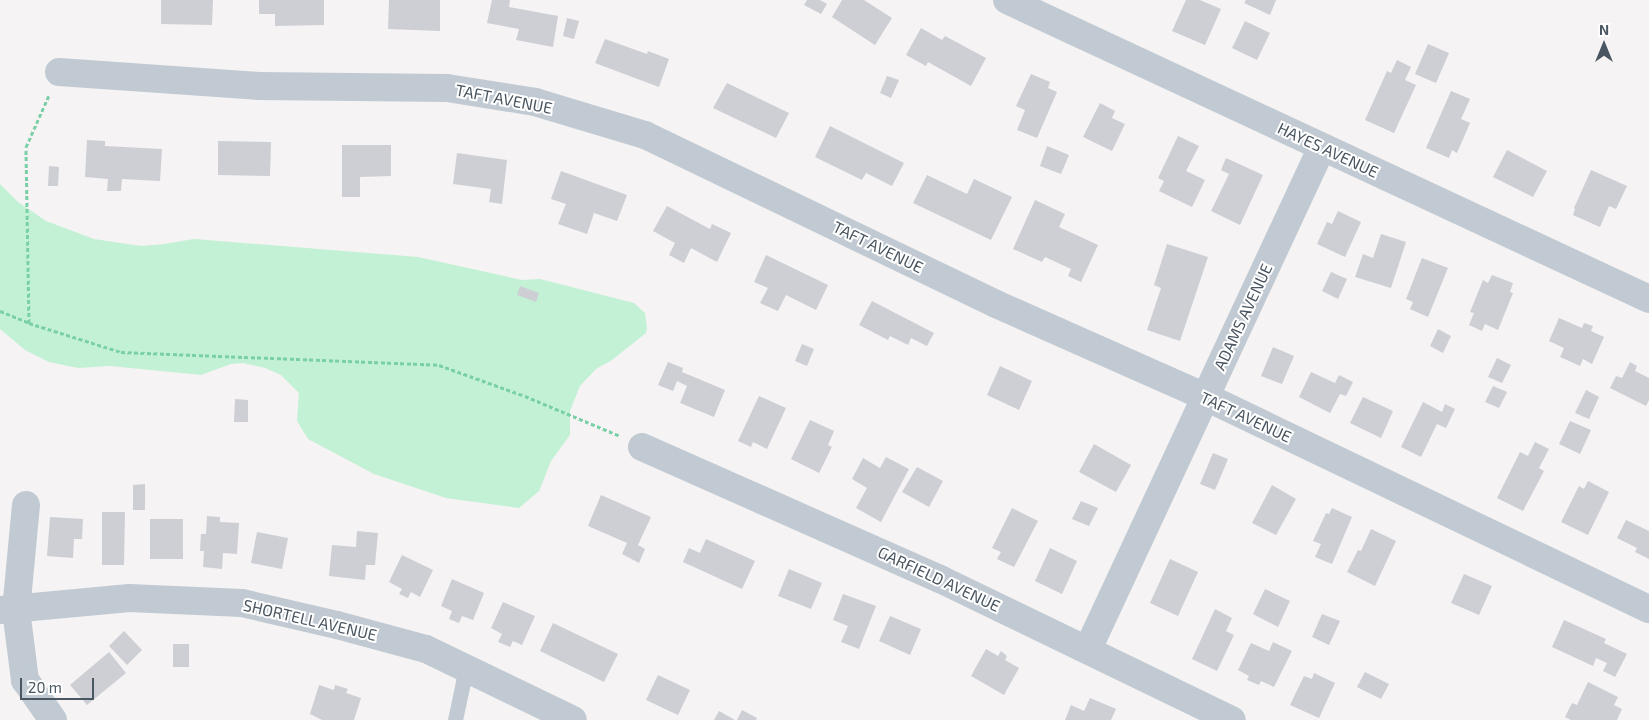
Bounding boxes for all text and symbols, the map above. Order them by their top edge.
north arrow [1579,20,1629,70]
text: N [1599,21,1609,38]
street label: TAFT AVENUE [454,80,554,118]
street label: HAYES AVENUE [1274,118,1382,182]
street label: TAFT AVENUE [829,217,927,277]
street label: ADAMS AVENUE [1210,260,1276,374]
street label: TAFT AVENUE [1197,387,1295,447]
street label: GARFIELD AVENUE [875,542,1003,616]
street label: SHORTELL AVENUE [241,595,379,645]
scale bar [22,668,96,700]
text: 20 m [28,678,62,696]

